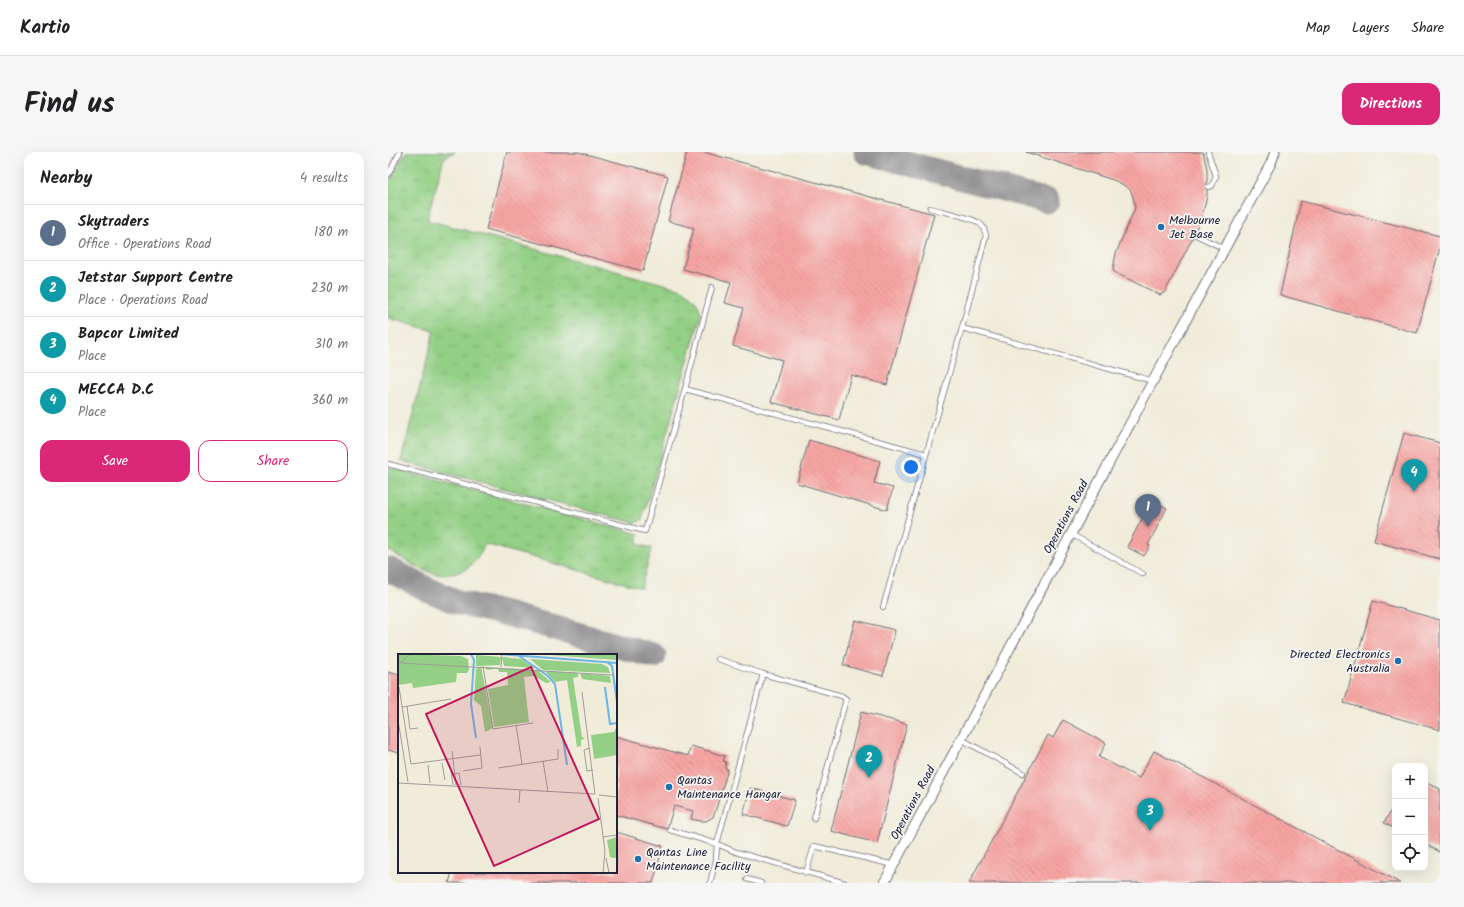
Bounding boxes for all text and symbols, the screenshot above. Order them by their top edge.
text: Kartio [20,13,70,43]
text: Map [1306,17,1330,39]
text: Layers [1352,17,1390,39]
text: Share [1412,17,1444,39]
text: Find us [24,82,115,127]
button: Directions [1342,83,1440,125]
text: Nearby [40,165,92,192]
text: 4 results [300,168,348,189]
text: Skytraders [78,210,149,234]
place label: Melbourne Jet Base [1169,211,1221,244]
text: 1 [51,222,55,243]
text: 180 m [314,222,348,243]
marker: Melbourne Jet Base [1156,222,1166,232]
text: Office · Operations Road [78,234,211,255]
text: Jetstar Support Centre [78,266,233,290]
text: 2 [49,278,57,299]
text: 230 m [311,278,348,299]
text: Place · Operations Road [78,290,208,311]
text: Bapcor Limited [78,322,179,346]
text: 3 [49,334,57,355]
text: 310 m [314,334,348,355]
text: Place [78,346,106,367]
text: MECCA D.C [78,378,154,402]
text: 4 [49,390,57,411]
text: 360 m [311,390,348,411]
text: Place [78,402,106,423]
button: Save [40,440,190,482]
button: Share [198,440,348,482]
your location [901,457,921,477]
pin: 4 [1401,459,1427,492]
street label: Operations Road [1038,476,1094,557]
pin: 1 [1135,494,1161,527]
place label: Directed Electronics Australia [1289,645,1390,678]
inset map [398,654,617,873]
marker: Directed Electronics Australia [1393,656,1403,666]
pin: 2 [856,745,882,778]
street label: Operations Road [885,762,941,843]
map controls [1392,763,1428,871]
button: + [1392,763,1428,799]
place label: Qantas Maintenance Hangar [677,771,782,804]
marker: Qantas Maintenance Hangar [664,782,674,792]
pin: 3 [1137,798,1163,831]
button: − [1392,799,1428,835]
button: locate [1392,835,1428,871]
place label: Qantas Line Maintenance Facility [646,843,751,876]
marker: Qantas Line Maintenance Facility [633,854,643,864]

